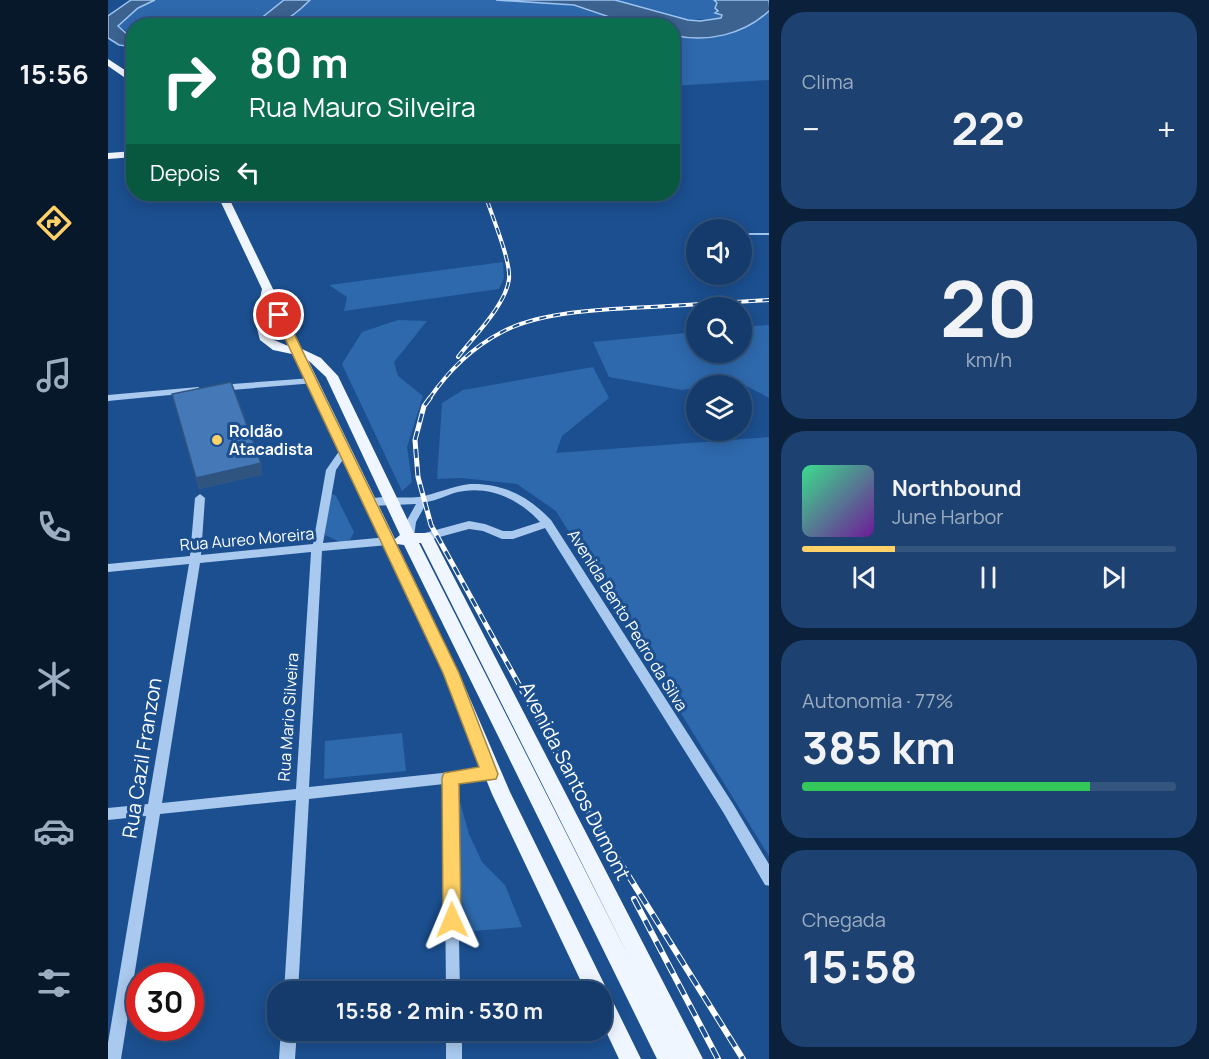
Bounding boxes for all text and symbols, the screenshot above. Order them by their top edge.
text: 80 m [249,33,349,91]
icon: right [150,42,228,120]
text: 15:56 [19,55,89,92]
text: Clima [802,68,854,95]
text: Rua Mauro Silveira [249,88,476,125]
text: 22° [951,97,1025,159]
text: − [802,106,820,151]
text: + [1157,106,1176,151]
icon: left [232,156,265,189]
text: Depois [150,158,220,188]
icon: directions [33,202,75,244]
map controls [686,219,752,441]
button: sound [686,219,752,285]
text: 20 [940,254,1038,360]
pin [253,289,304,340]
button: search [686,297,752,363]
icon: arrive [262,298,295,331]
text: km/h [966,346,1012,373]
icon: music [33,354,75,396]
button: layers [686,375,752,441]
place label: Roldão Atacadista [229,420,313,460]
marker: Roldão Atacadista [210,433,224,447]
text: Northbound [892,473,1022,503]
text: June Harbor [892,503,1004,530]
icon: phone [33,506,75,548]
street label: Rua Aureo Moreira [179,522,315,556]
street label: Avenida Bento Pedro da Silva [563,525,693,715]
icon: previous [848,561,881,594]
icon: pause [972,561,1005,594]
icon: next [1097,561,1130,594]
street label: Rua Mario Silveira [273,652,303,782]
icon: climate [33,658,75,700]
street label: Rua Cazil Franzon [115,676,168,840]
street label: Avenida Santos Dumont [514,677,637,885]
text: Autonomia · 77% [802,687,954,714]
text: 385 km [802,716,956,778]
icon: car [33,810,75,852]
position arrow [420,888,484,952]
text: Chegada [802,906,886,933]
text: 15:58 [802,935,917,997]
icon: filters [33,962,75,1004]
speed limit sign: 30 [126,963,204,1041]
text: 15:58 · 2 min · 530 m [336,996,543,1026]

